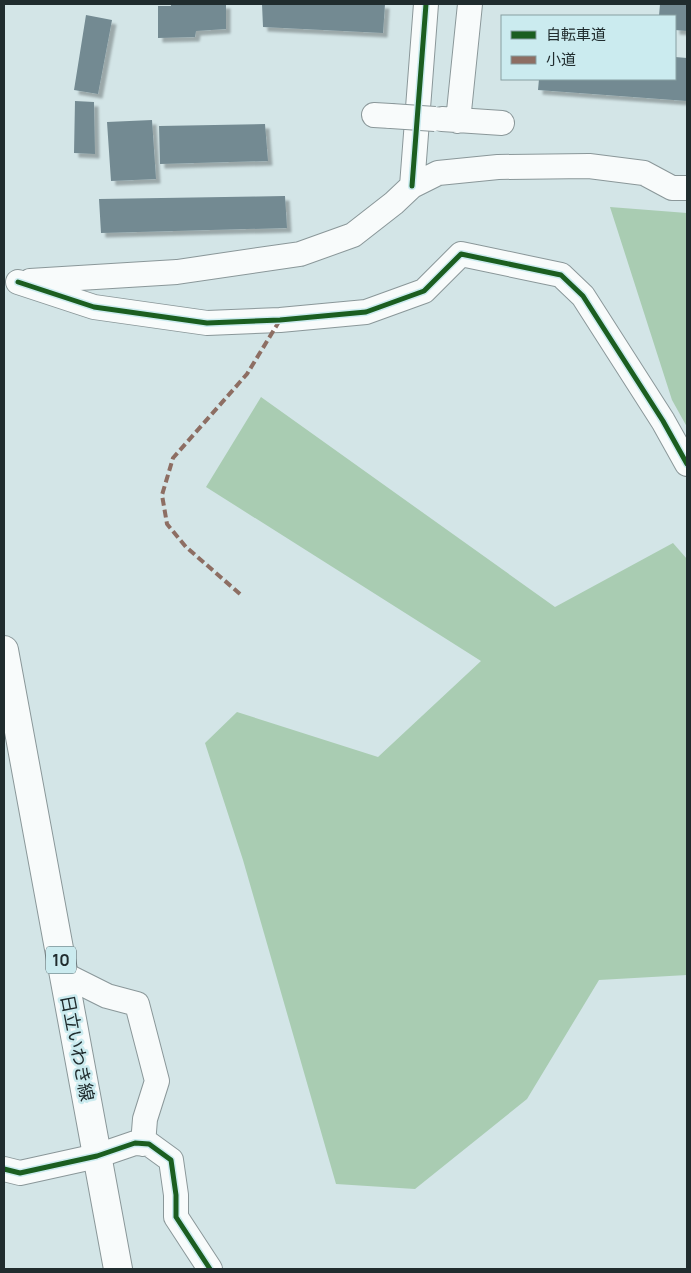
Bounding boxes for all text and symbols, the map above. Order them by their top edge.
legend [501,15,676,80]
text: 自転車道 [546,24,606,45]
text: 小道 [546,49,576,70]
road number: 10 [46,946,76,974]
street label: 日立いわき線 [56,993,100,1103]

